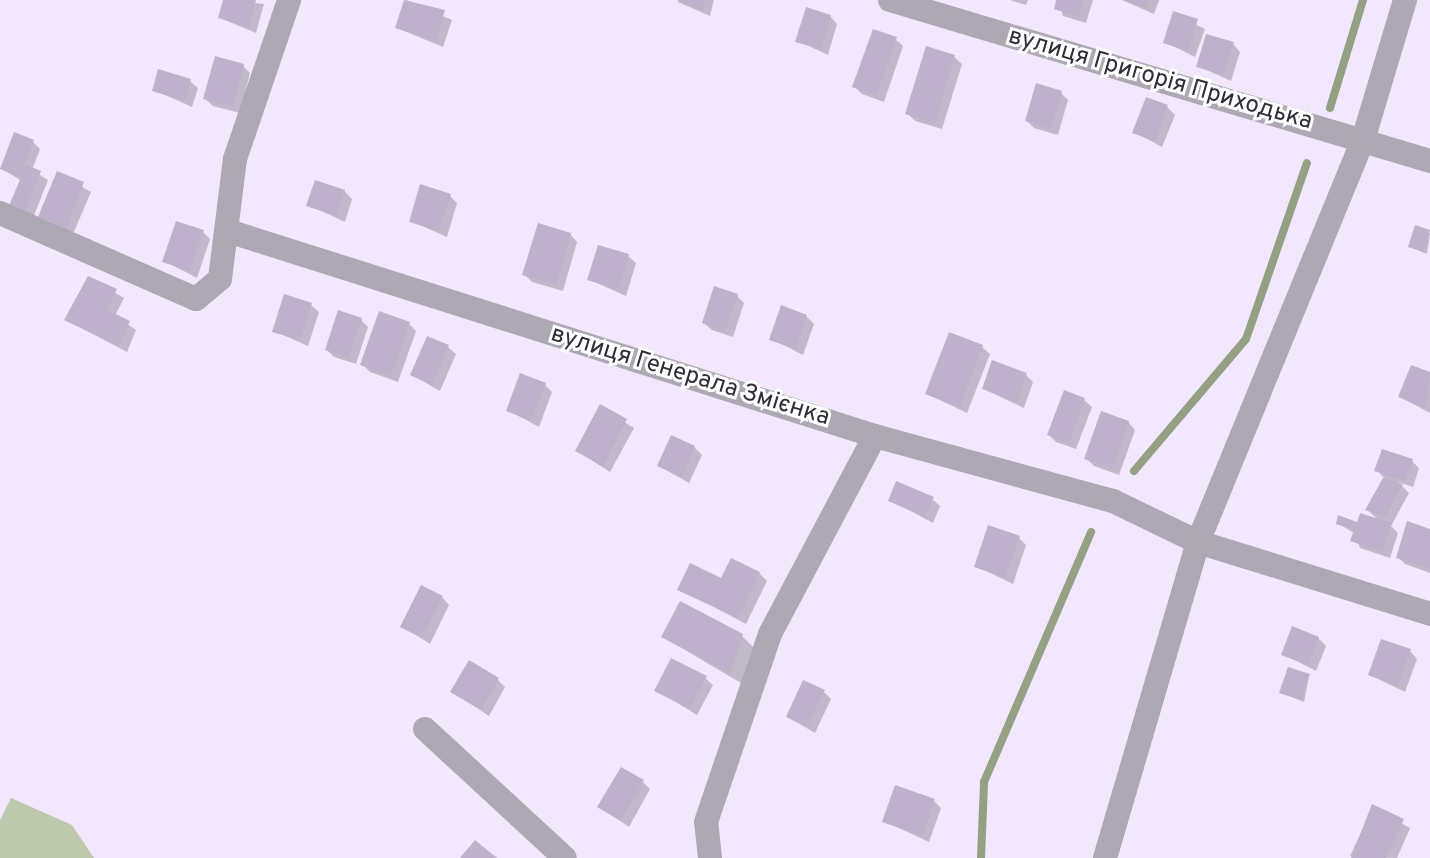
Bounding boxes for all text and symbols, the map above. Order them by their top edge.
street label: вулиця Григорія Приходька [1005,23,1315,137]
street label: вулиця Генерала Змієнка [547,321,833,433]

